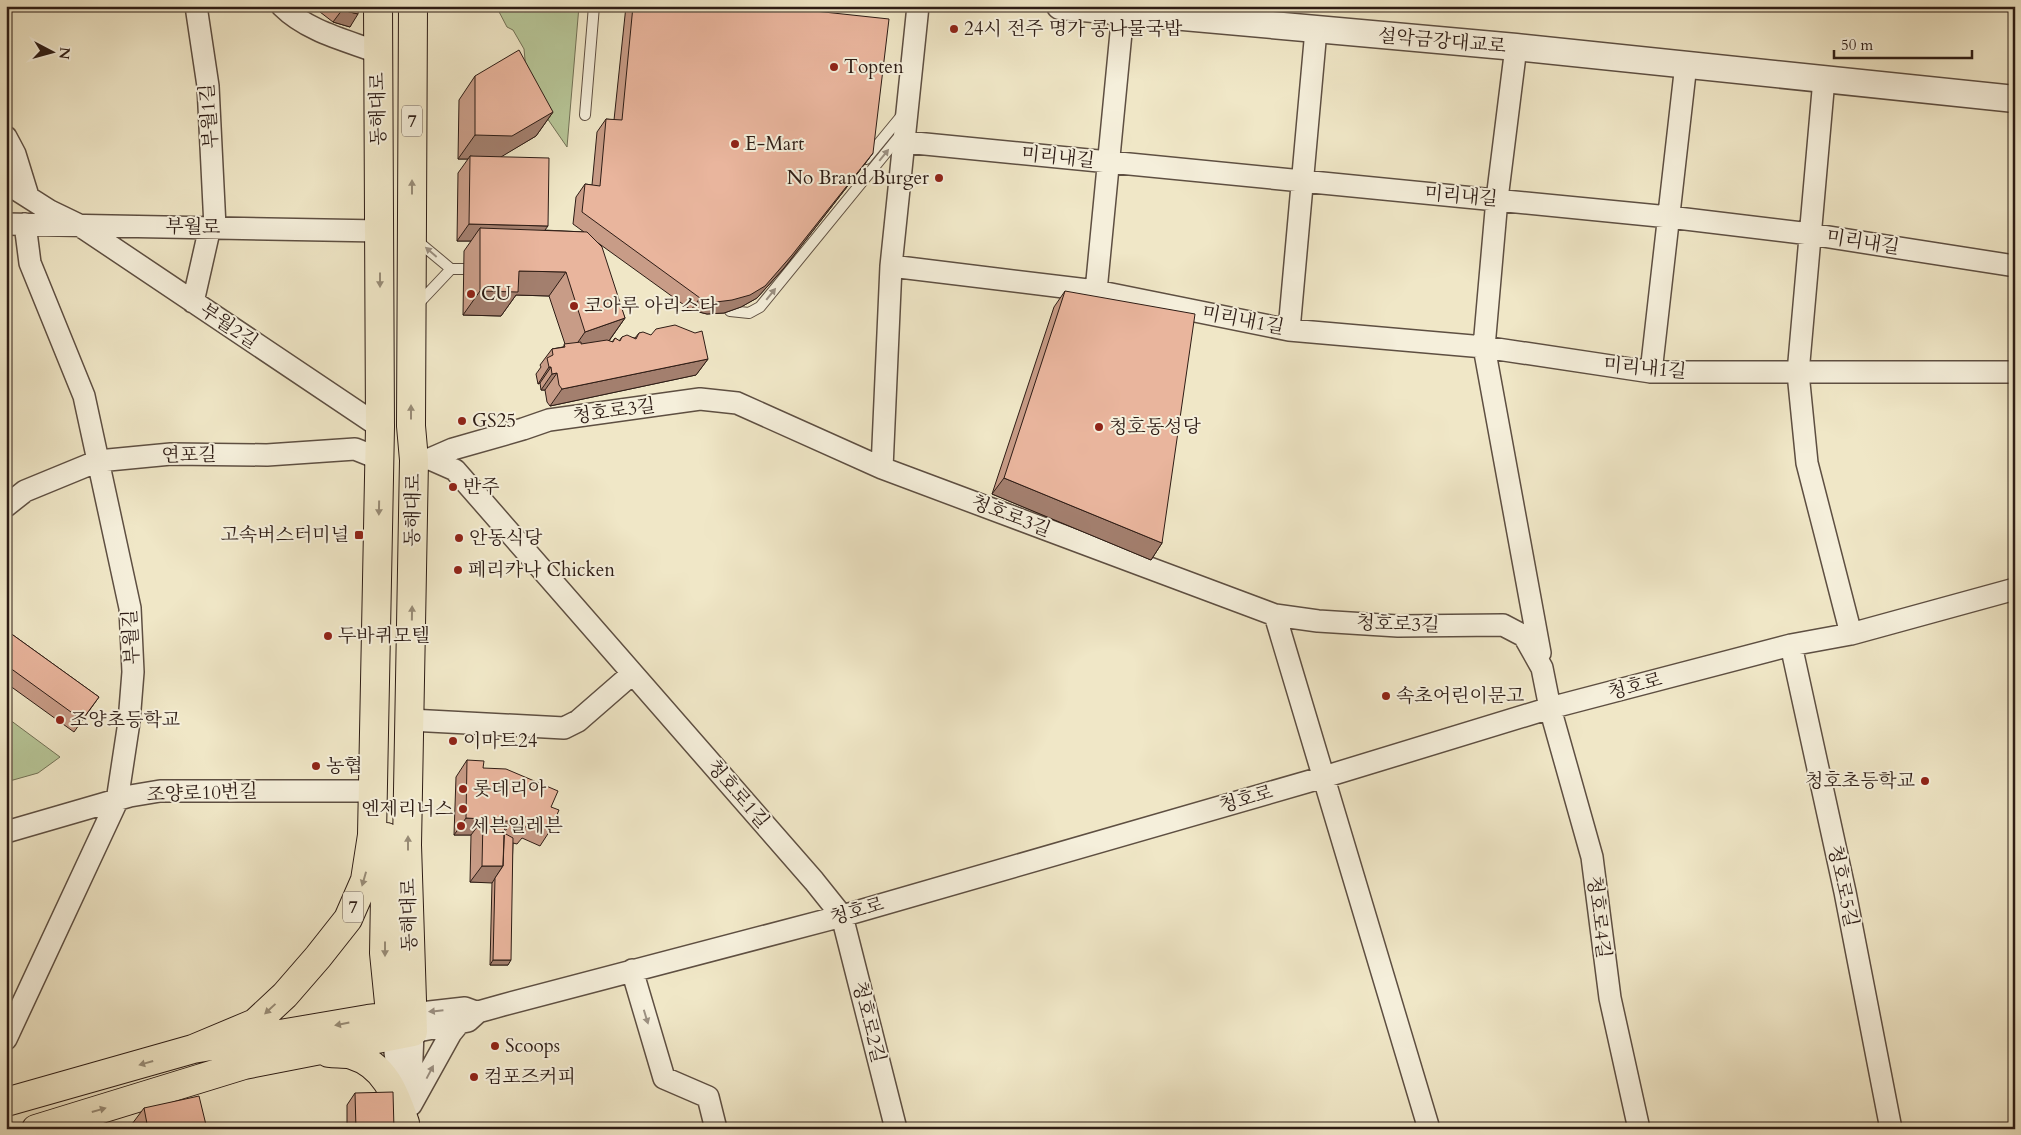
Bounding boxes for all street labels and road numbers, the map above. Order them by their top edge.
street label: 설악금강대교로 [1377,22,1507,60]
street label: 동해대로 [364,72,392,146]
street label: 부월1길 [194,83,224,149]
road number: 7 [402,105,422,136]
street label: 미리내길 [1020,140,1096,174]
street label: 미리내길 [1423,180,1499,212]
street label: 부월로 [165,214,221,240]
street label: 미리내길 [1825,223,1901,261]
street label: 부월2길 [195,297,263,355]
street label: 미리내1길 [1200,299,1286,341]
street label: 미리내1길 [1602,351,1688,385]
street label: 청호로3길 [571,392,657,430]
street label: 연포길 [161,442,217,468]
street label: 동해대로 [399,473,427,547]
street label: 청호로3길 [968,489,1054,543]
street label: 부월길 [117,609,145,665]
street label: 청호로3길 [1356,610,1440,638]
street label: 청호로 [1605,666,1665,706]
street label: 청호로1길 [701,754,775,834]
street label: 조양로10번길 [146,778,258,808]
street label: 청호로 [1216,779,1276,819]
street label: 청호로5길 [1822,843,1864,929]
street label: 청호로4길 [1581,874,1617,960]
street label: 동해대로 [395,878,423,952]
street label: 청호로 [827,891,887,931]
road number: 7 [343,892,363,922]
street label: 청호로2길 [846,979,892,1065]

